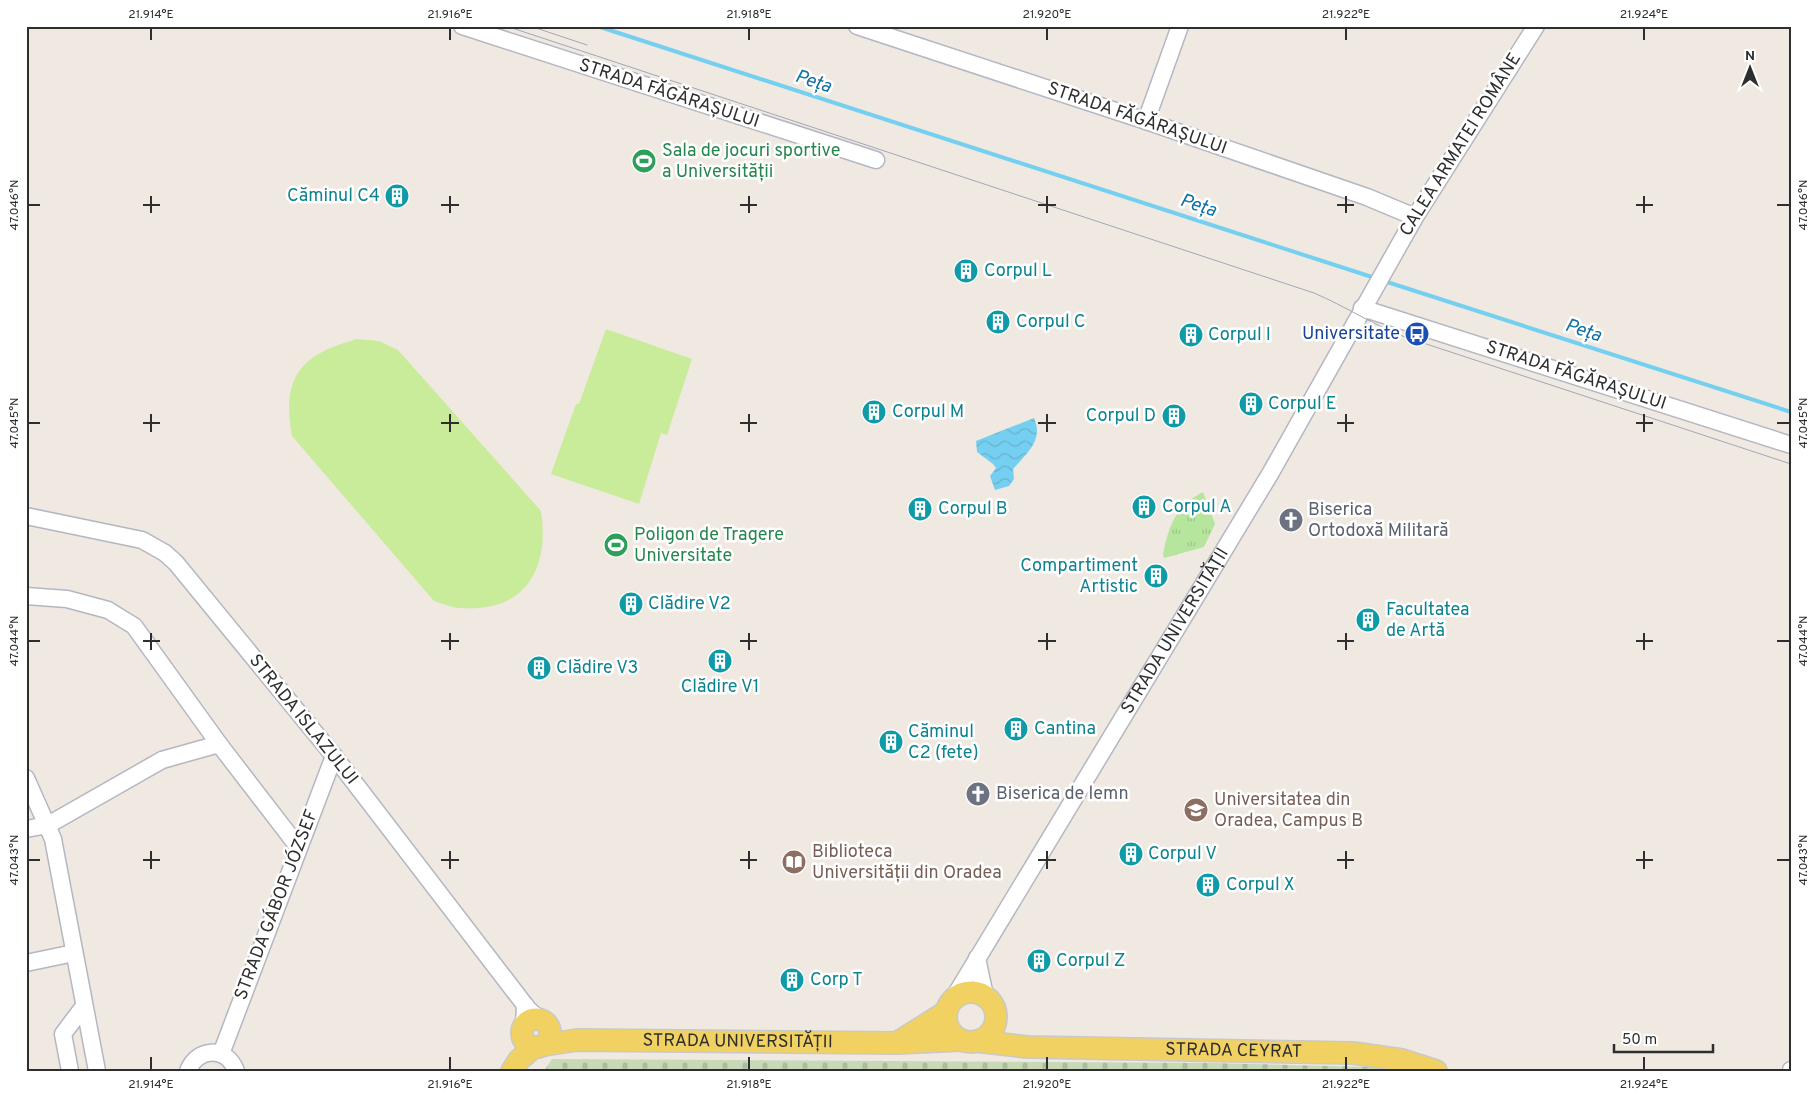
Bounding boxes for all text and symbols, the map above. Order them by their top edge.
text: 21.914°E [128,7,174,23]
text: 21.916°E [427,7,473,23]
text: 21.918°E [726,7,772,23]
text: 21.920°E [1023,7,1071,23]
text: 21.922°E [1322,7,1370,23]
text: 21.924°E [1620,7,1668,23]
north arrow [1724,42,1774,92]
street label: CALEA ARMATEI ROMÂNE [1393,48,1527,241]
text: N [1745,48,1755,65]
street label: STRADA FĂGĂRAȘULUI [576,52,763,134]
water label: Peța [792,65,834,99]
street label: STRADA FĂGĂRAȘULUI [1044,76,1230,161]
place label: Sala de jocuri sportive a Universității [662,140,840,184]
sports icon: Sala de jocuri sportive a Universității [631,148,657,174]
text: 47.046°N [7,180,23,230]
text: 47.046°N [1796,180,1812,230]
building icon: Căminul C4 [384,183,410,209]
place label: Căminul C4 [287,185,380,208]
water label: Peța [1177,189,1219,223]
building icon: Corpul L [953,258,979,284]
place label: Corpul L [984,260,1052,283]
building icon: Corpul C [985,309,1011,335]
place label: Corpul C [1016,311,1086,334]
water label: Peța [1562,314,1604,348]
bus stop icon: Universitate [1404,321,1430,347]
building icon: Corpul I [1178,322,1204,348]
place label: Universitate [1302,323,1400,346]
place label: Corpul I [1208,324,1271,347]
street label: STRADA FĂGĂRAȘULUI [1483,334,1670,416]
building icon: Corpul E [1238,391,1264,417]
place label: Corpul E [1268,393,1337,416]
text: 47.045°N [7,397,23,449]
text: 47.045°N [1796,397,1812,449]
building icon: Corpul M [861,399,887,425]
place label: Corpul M [892,401,964,424]
building icon: Corpul D [1161,403,1187,429]
place label: Corpul D [1086,405,1156,428]
building icon: Corpul A [1131,494,1157,520]
building icon: Corpul B [907,496,933,522]
place label: Corpul A [1162,496,1231,519]
place label: Corpul B [938,498,1008,521]
place label: Biserica Ortodoxă Militară [1308,499,1449,543]
church icon: Biserica Ortodoxă Militară [1278,507,1304,533]
place label: Poligon de Tragere Universitate [634,524,784,568]
sports icon: Poligon de Tragere Universitate [603,532,629,558]
street label: STRADA UNIVERSITĂȚII [1116,543,1234,718]
place label: Compartiment Artistic [1020,555,1138,599]
building icon: Compartiment Artistic [1143,563,1169,589]
building icon: Clădire V2 [618,591,644,617]
place label: Clădire V2 [648,593,731,616]
place label: Facultatea de Artă [1386,599,1470,643]
building icon: Facultatea de Artă [1355,607,1381,633]
text: 47.044°N [7,615,23,667]
text: 47.044°N [1796,615,1812,667]
building icon: Clădire V1 [707,648,733,674]
street label: STRADA ISLAZULUI [243,650,363,790]
building icon: Clădire V3 [526,655,552,681]
place label: Clădire V3 [556,657,638,680]
place label: Clădire V1 [681,676,759,699]
building icon: Cantina [1003,716,1029,742]
place label: Cantina [1034,718,1096,741]
place label: Căminul C2 (fete) [908,721,979,765]
building icon: Căminul C2 (fete) [878,729,904,755]
church icon: Biserica de lemn [965,781,991,807]
place label: Biserica de lemn [996,783,1129,806]
place label: Universitatea din Oradea, Campus B [1214,789,1363,833]
school or university icon: Universitatea din Oradea, Campus B [1183,797,1209,823]
street label: STRADA GÁBOR JÓZSEF [228,806,324,1003]
text: 47.043°N [7,835,23,885]
text: 47.043°N [1796,835,1812,885]
place label: Biblioteca Universității din Oradea [812,841,1002,885]
building icon: Corpul V [1118,841,1144,867]
place label: Corpul V [1148,843,1217,866]
library icon: Biblioteca Universității din Oradea [781,849,807,875]
building icon: Corpul X [1195,872,1221,898]
place label: Corpul X [1226,874,1295,897]
building icon: Corpul Z [1026,948,1052,974]
place label: Corpul Z [1056,950,1126,973]
building icon: Corp T [779,967,805,993]
place label: Corp T [810,969,863,992]
scale bar [1614,1022,1713,1054]
street label: STRADA UNIVERSITĂȚII [642,1029,833,1054]
text: 50 m [1622,1031,1657,1050]
street label: STRADA CEYRAT [1165,1038,1302,1064]
text: 21.914°E [128,1077,174,1093]
text: 21.916°E [427,1077,473,1093]
text: 21.918°E [726,1077,772,1093]
text: 21.920°E [1023,1077,1071,1093]
text: 21.922°E [1322,1077,1370,1093]
text: 21.924°E [1620,1077,1668,1093]

